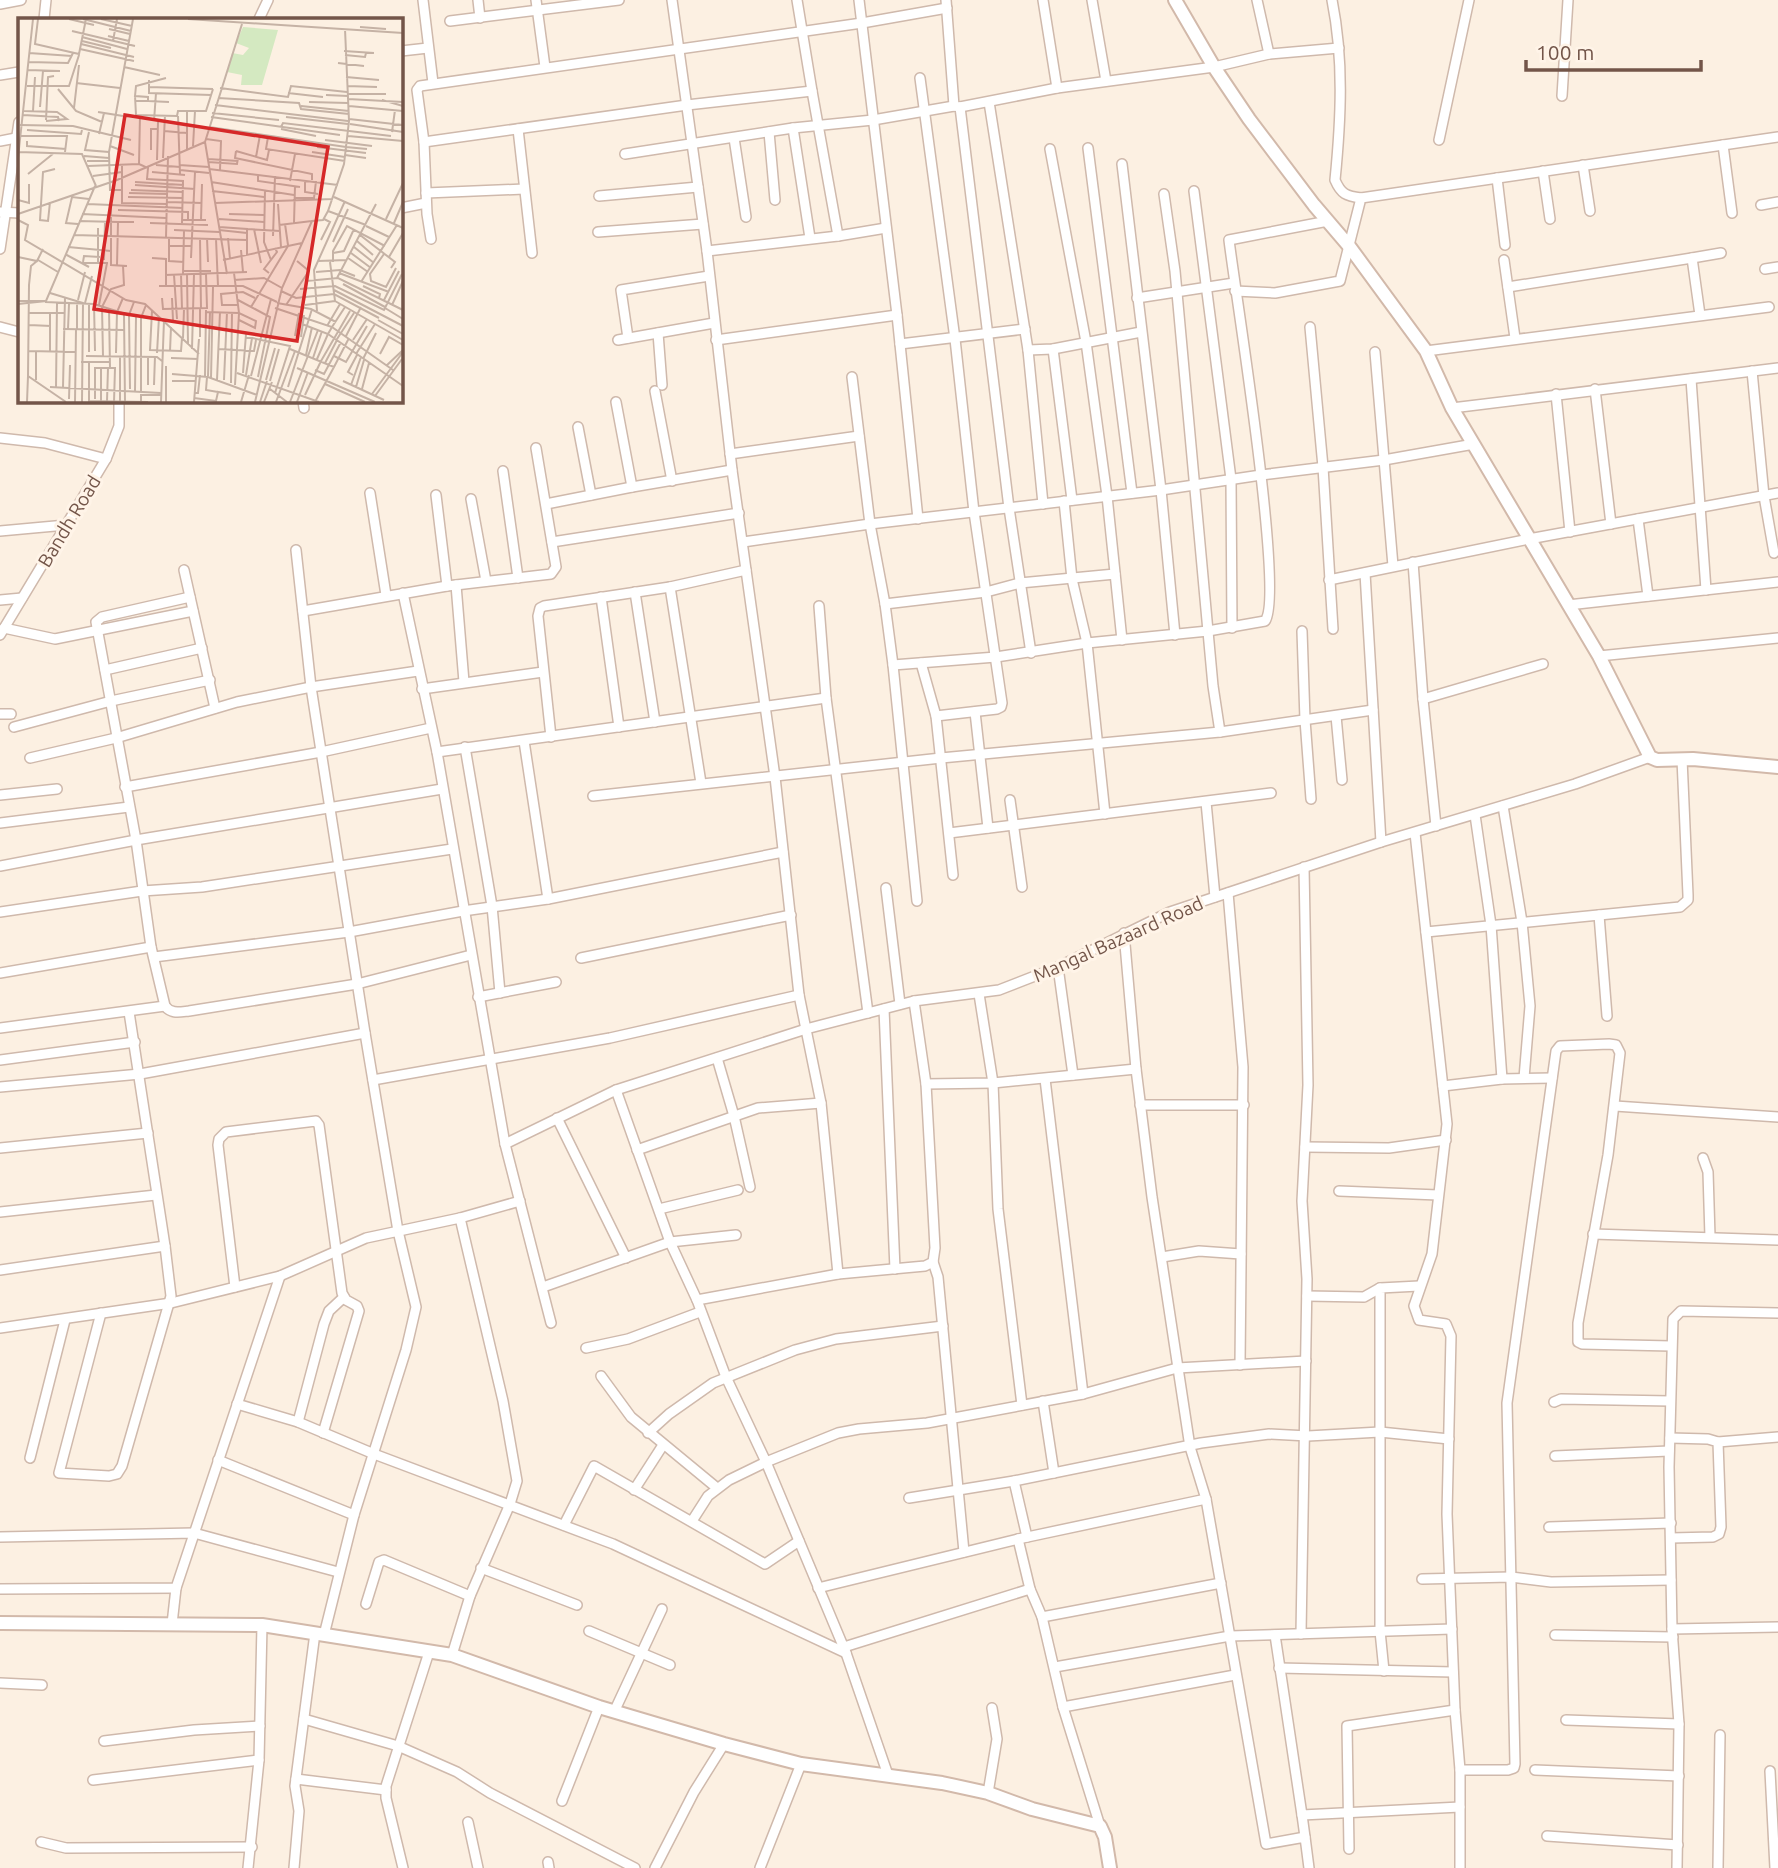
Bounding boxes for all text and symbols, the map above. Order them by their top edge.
inset map [18,18,402,402]
scale bar [1526,28,1701,72]
text: 100 m [1536,40,1594,64]
street label: Bandh Road [33,471,105,571]
street label: Mangal Bazaard Road [1030,892,1206,986]

